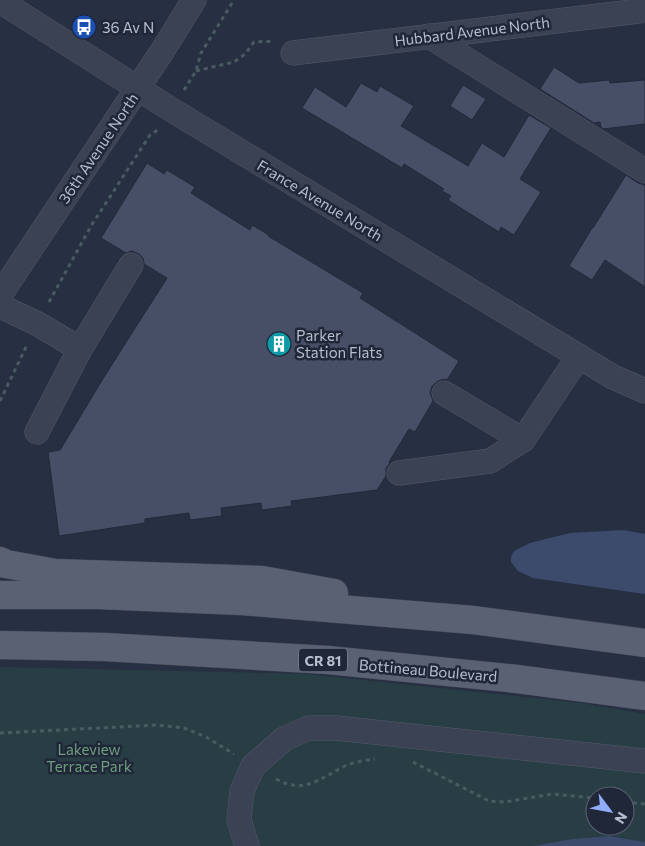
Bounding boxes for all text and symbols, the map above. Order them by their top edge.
street label: Hubbard Avenue North [393,13,551,49]
bus stop icon: 36 Av N [71,14,97,40]
place label: 36 Av N [102,18,154,36]
street label: 36th Avenue North [54,89,142,207]
street label: France Avenue North [254,156,386,244]
place label: Parker Station Flats [296,326,382,361]
building icon: Parker Station Flats [266,331,292,357]
road number: CR 81 [299,648,347,672]
street label: Bottineau Boulevard [358,655,498,685]
park label: Lakeview Terrace Park [46,740,132,775]
north arrow [585,786,635,836]
text: N [611,809,631,827]

